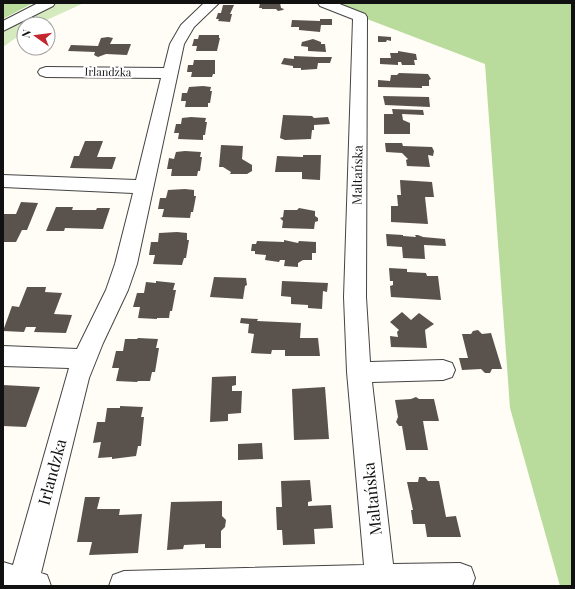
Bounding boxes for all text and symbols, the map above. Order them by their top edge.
north arrow [16,16,56,56]
text: N [18,28,34,39]
street label: Irlandzka [85,64,132,79]
street label: Maltańska [347,145,366,205]
street label: Irlandzka [33,436,70,507]
street label: Maltańska [357,461,386,537]

